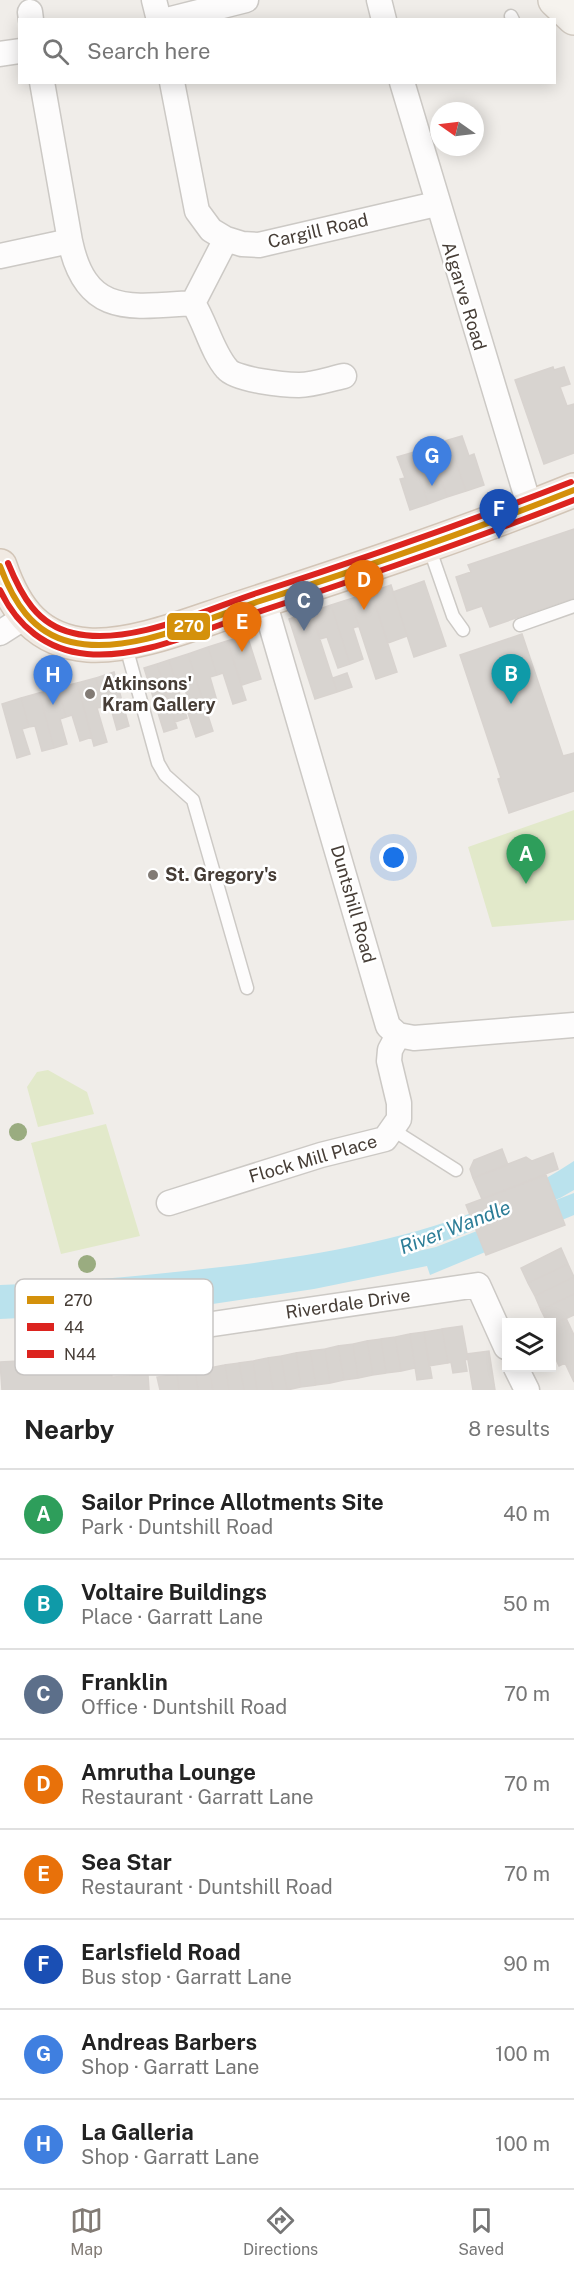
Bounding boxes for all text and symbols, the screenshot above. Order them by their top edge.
search box [18,18,556,84]
icon: search [39,35,72,68]
text: Search here [87,38,211,64]
north arrow [430,102,484,156]
street label: Cargill Road [266,209,370,252]
street label: Algarve Road [438,239,491,353]
pin: G [412,436,452,486]
pin: F [480,490,518,539]
pin: D [344,560,384,610]
pin: C [284,582,324,631]
pin: E [222,602,262,652]
line badge: 270 [166,612,211,641]
text: 270 [174,617,204,636]
pin: B [492,654,530,704]
pin: H [34,656,72,705]
place label: Atkinsons' Kram Gallery [102,673,216,715]
marker: Atkinsons' Kram Gallery [83,687,97,701]
pin: A [506,834,546,884]
street label: Duntshill Road [327,842,380,965]
your location [379,843,408,872]
place label: St. Gregory's [165,864,277,885]
marker: St. Gregory's [146,868,160,882]
street label: Flock Mill Place [246,1130,379,1187]
water label: River Wandle [396,1195,514,1259]
legend [15,1279,213,1375]
street label: Riverdale Drive [284,1284,412,1323]
text: 270 [64,1291,93,1310]
text: 44 [64,1318,84,1337]
map controls [502,1318,556,1372]
button: layers [502,1318,556,1372]
text: N44 [64,1345,96,1364]
text: Nearby [24,1414,114,1445]
text: 8 results [468,1417,550,1441]
text: Sailor Prince Allotments Site [81,1489,384,1515]
text: A [36,1502,51,1526]
text: 40 m [503,1502,550,1526]
text: Park · Duntshill Road [81,1515,273,1539]
text: Voltaire Buildings [81,1579,267,1605]
text: B [37,1592,50,1616]
text: 50 m [503,1592,550,1616]
text: Place · Garratt Lane [81,1605,263,1629]
text: Franklin [81,1669,168,1695]
text: C [36,1682,51,1706]
text: 70 m [504,1682,550,1706]
text: Office · Duntshill Road [81,1695,287,1719]
text: Amrutha Lounge [81,1759,256,1785]
text: D [36,1772,51,1796]
text: 70 m [504,1772,550,1796]
text: Restaurant · Garratt Lane [81,1785,314,1809]
text: Sea Star [81,1849,172,1875]
text: E [37,1862,50,1886]
text: 70 m [504,1862,550,1886]
text: Restaurant · Duntshill Road [81,1875,333,1899]
text: Earlsfield Road [81,1939,241,1965]
text: F [37,1952,50,1976]
text: 90 m [503,1952,550,1976]
text: Bus stop · Garratt Lane [81,1965,292,1989]
text: Andreas Barbers [81,2029,257,2055]
text: G [36,2042,51,2066]
text: 100 m [495,2042,550,2066]
text: Shop · Garratt Lane [81,2055,259,2079]
text: La Galleria [81,2119,194,2145]
text: H [36,2132,51,2156]
text: 100 m [495,2132,550,2156]
text: Shop · Garratt Lane [81,2145,259,2169]
tab: Map [70,2204,103,2259]
tab: Directions [243,2204,318,2259]
tab: Saved [458,2204,504,2259]

